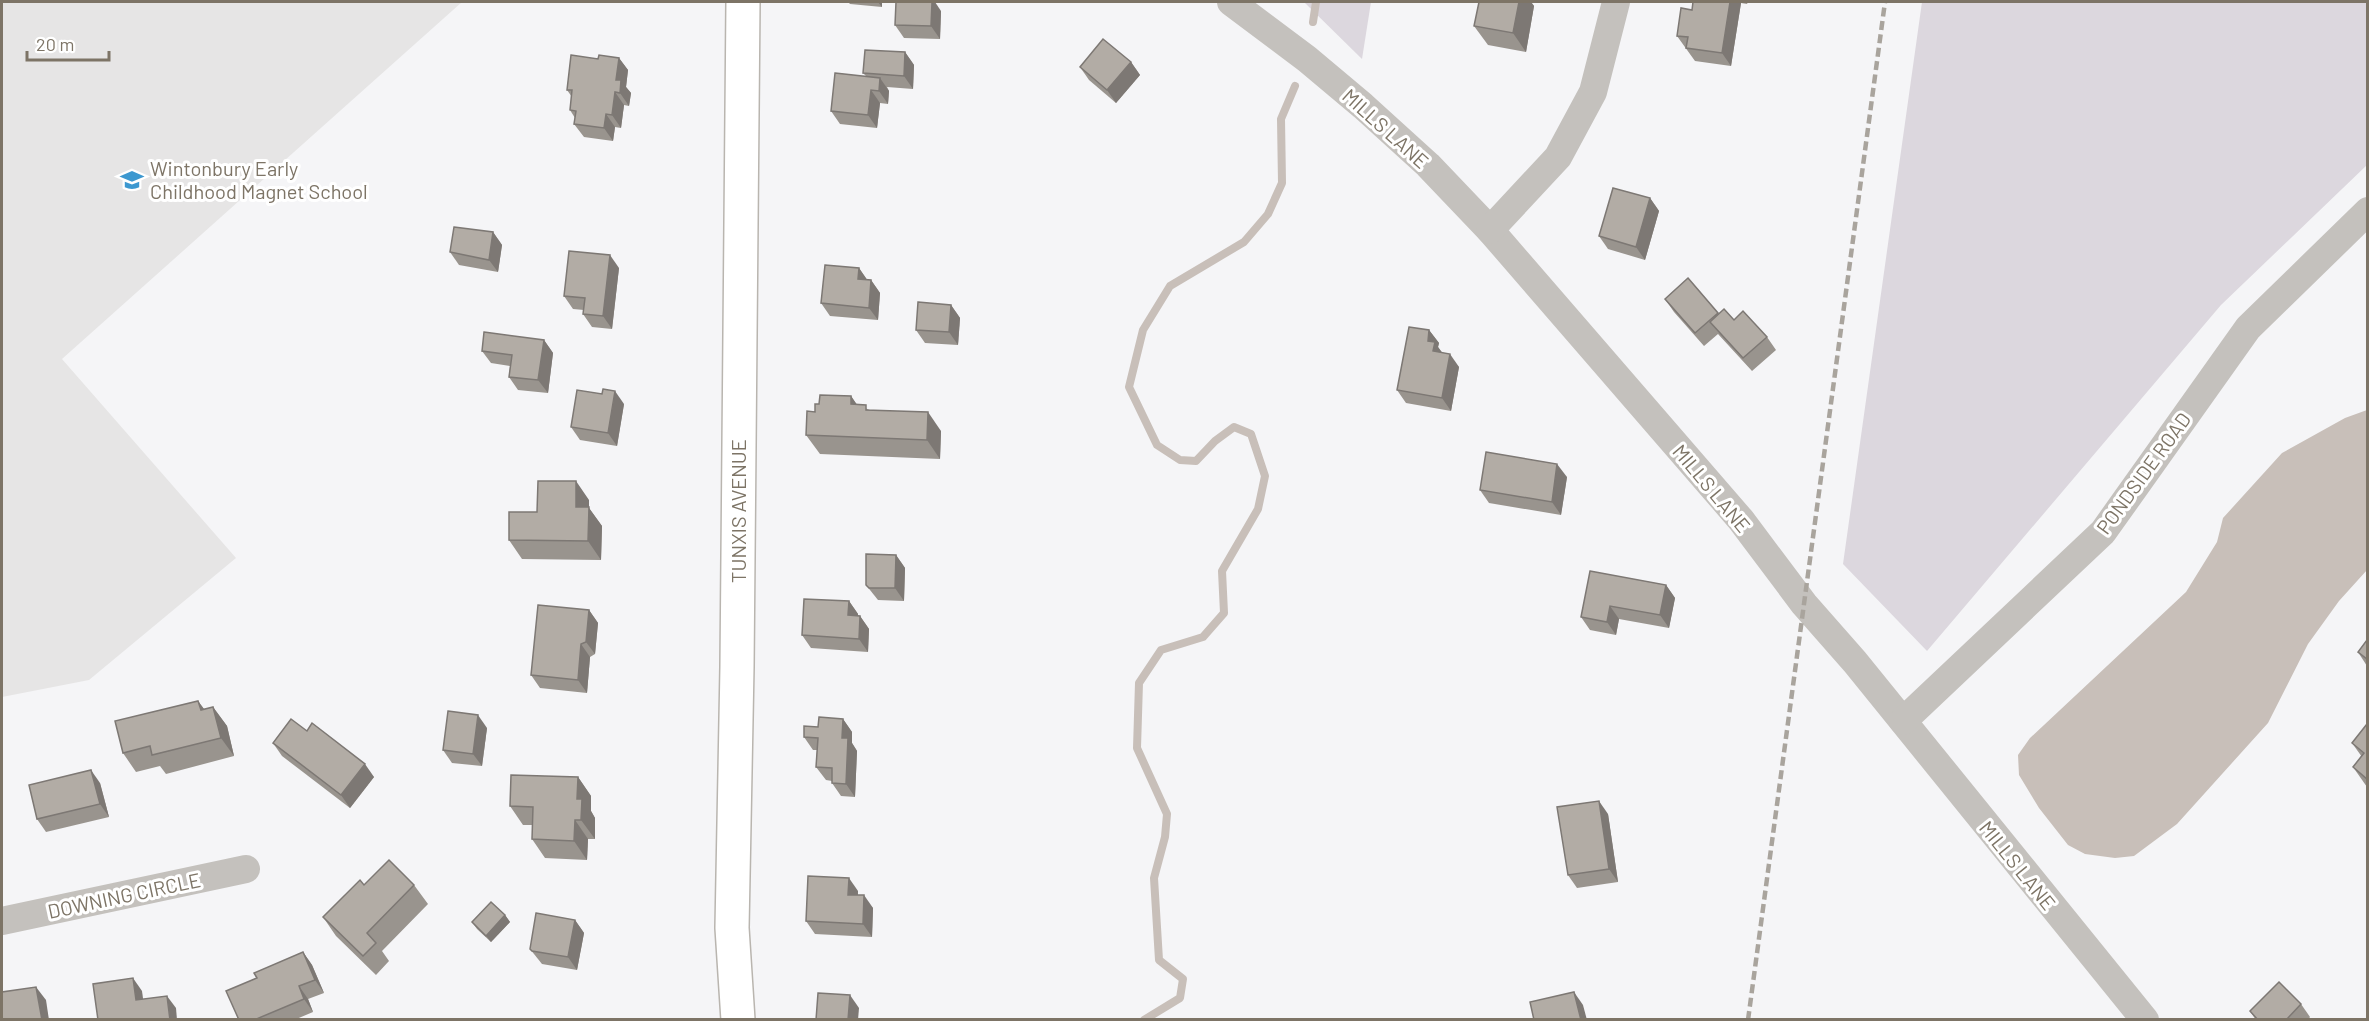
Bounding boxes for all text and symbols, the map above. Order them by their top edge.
scale bar [27,24,110,62]
text: 20 m [36,33,74,55]
street label: MILLS LANE [1338,83,1434,173]
place label: Wintonbury Early Childhood Magnet School [150,156,368,203]
school or university icon: Wintonbury Early Childhood Magnet School [119,167,145,193]
street label: PONDSIDE ROAD [2091,408,2195,538]
street label: TUNXIS AVENUE [726,439,750,583]
street label: MILLS LANE [1668,439,1756,537]
street label: MILLS LANE [1975,816,2061,914]
street label: DOWNING CIRCLE [45,867,203,923]

